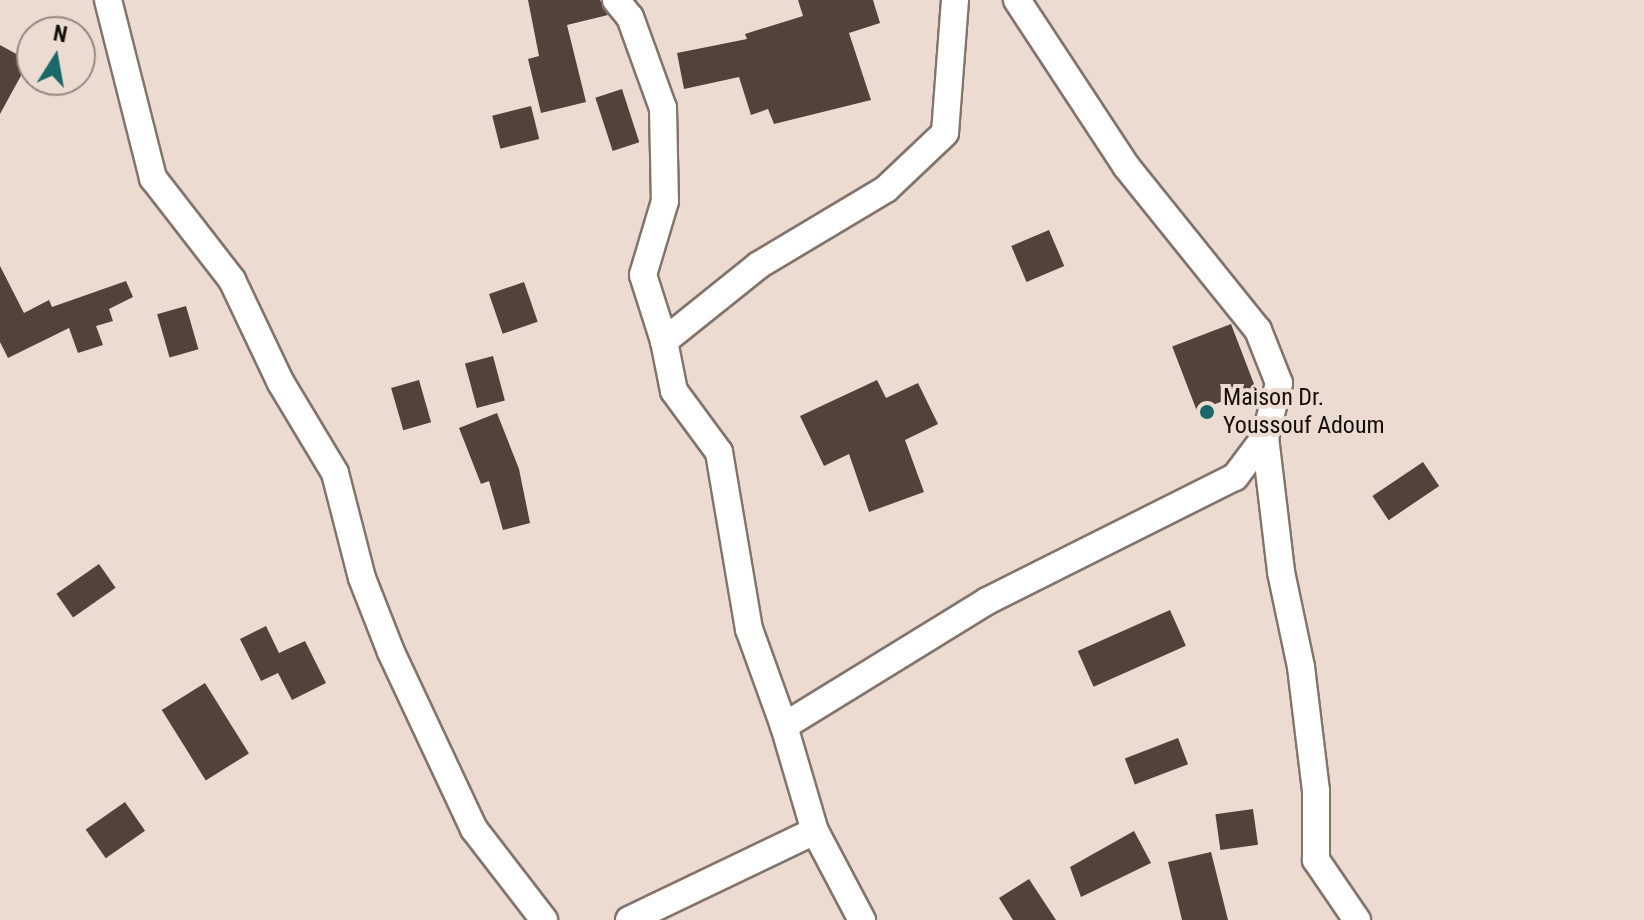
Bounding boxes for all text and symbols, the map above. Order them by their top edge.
north arrow [16,16,96,96]
text: N [51,20,69,47]
place label: Maison Dr. Youssouf Adoum [1223,384,1385,440]
marker: Maison Dr. Youssouf Adoum [1198,403,1216,421]

